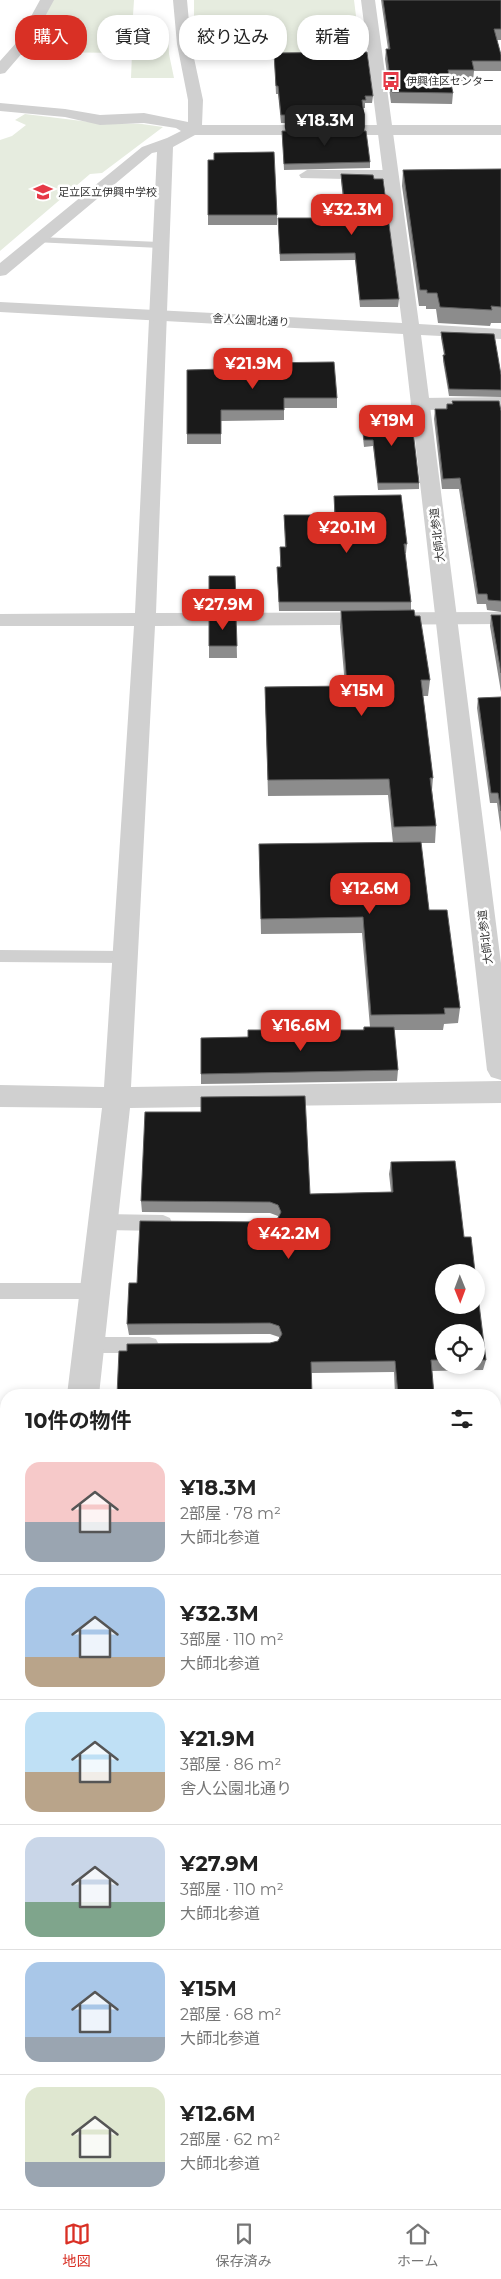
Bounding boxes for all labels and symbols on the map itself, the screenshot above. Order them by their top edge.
bus stop icon: 伊興住区センター [380,70,402,92]
place label: 伊興住区センター [406,74,494,88]
pin: ¥18.3M [284,104,366,147]
school or university icon: 足立区立伊興中学校 [32,181,54,203]
place label: 足立区立伊興中学校 [58,185,157,199]
pin: ¥32.3M [311,194,393,236]
street label: 舎人公園北通り [212,311,290,329]
pin: ¥21.9M [212,348,294,390]
pin: ¥19M [362,404,422,447]
street label: 大師北参道 [427,507,447,563]
pin: ¥20.1M [306,512,388,554]
pin: ¥27.9M [182,588,264,631]
pin: ¥15M [332,674,392,717]
pin: ¥12.6M [329,872,411,915]
street label: 大師北参道 [475,909,495,965]
pin: ¥16.6M [260,1010,342,1052]
pin: ¥42.2M [248,1218,330,1260]
north arrow [435,1264,485,1314]

